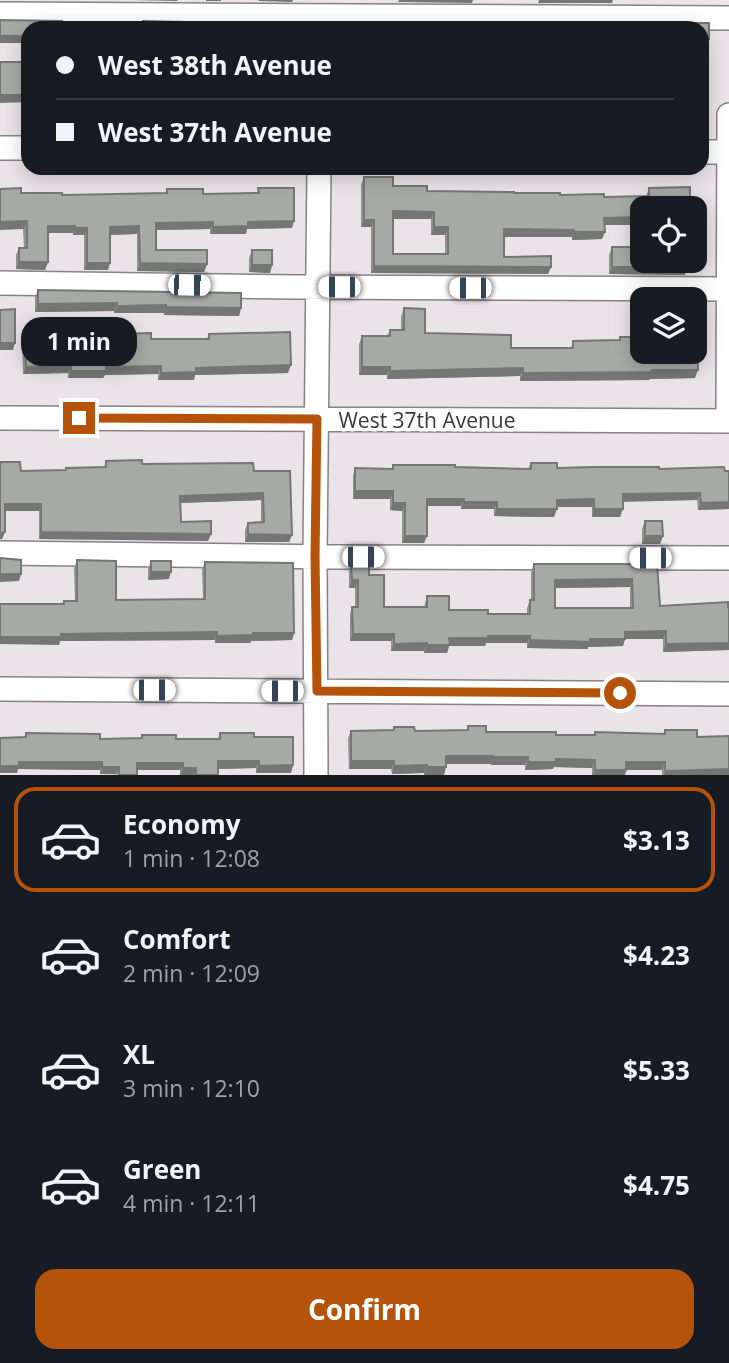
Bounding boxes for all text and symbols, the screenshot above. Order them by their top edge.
text: West 38th Avenue [98,47,332,83]
text: West 37th Avenue [98,114,332,150]
map controls [630,196,707,364]
button: locate [630,196,707,273]
car [168,274,211,296]
car [319,277,361,298]
car [450,278,492,299]
button: layers [630,287,707,364]
callout: 1 min [21,316,137,366]
text: 1 min [47,325,111,357]
route end [63,402,95,434]
street label: West 37th Avenue [338,406,516,434]
car [343,547,385,568]
car [630,548,672,569]
route start [604,677,636,709]
car [134,680,176,701]
car [262,681,304,702]
text: Economy [123,806,241,842]
icon: car [39,808,102,871]
text: $3.13 [623,822,690,858]
text: 1 min · 12:08 [123,842,260,874]
text: Comfort [123,921,230,957]
icon: car [39,923,102,986]
text: $4.23 [623,937,690,973]
text: 2 min · 12:09 [123,957,260,989]
text: XL [123,1036,155,1072]
icon: car [39,1038,102,1101]
text: $5.33 [623,1052,690,1088]
text: 3 min · 12:10 [123,1072,260,1104]
text: Green [123,1151,201,1187]
icon: car [39,1153,102,1216]
text: $4.75 [623,1167,690,1203]
text: 4 min · 12:11 [123,1187,260,1219]
button: Confirm [35,1269,694,1349]

